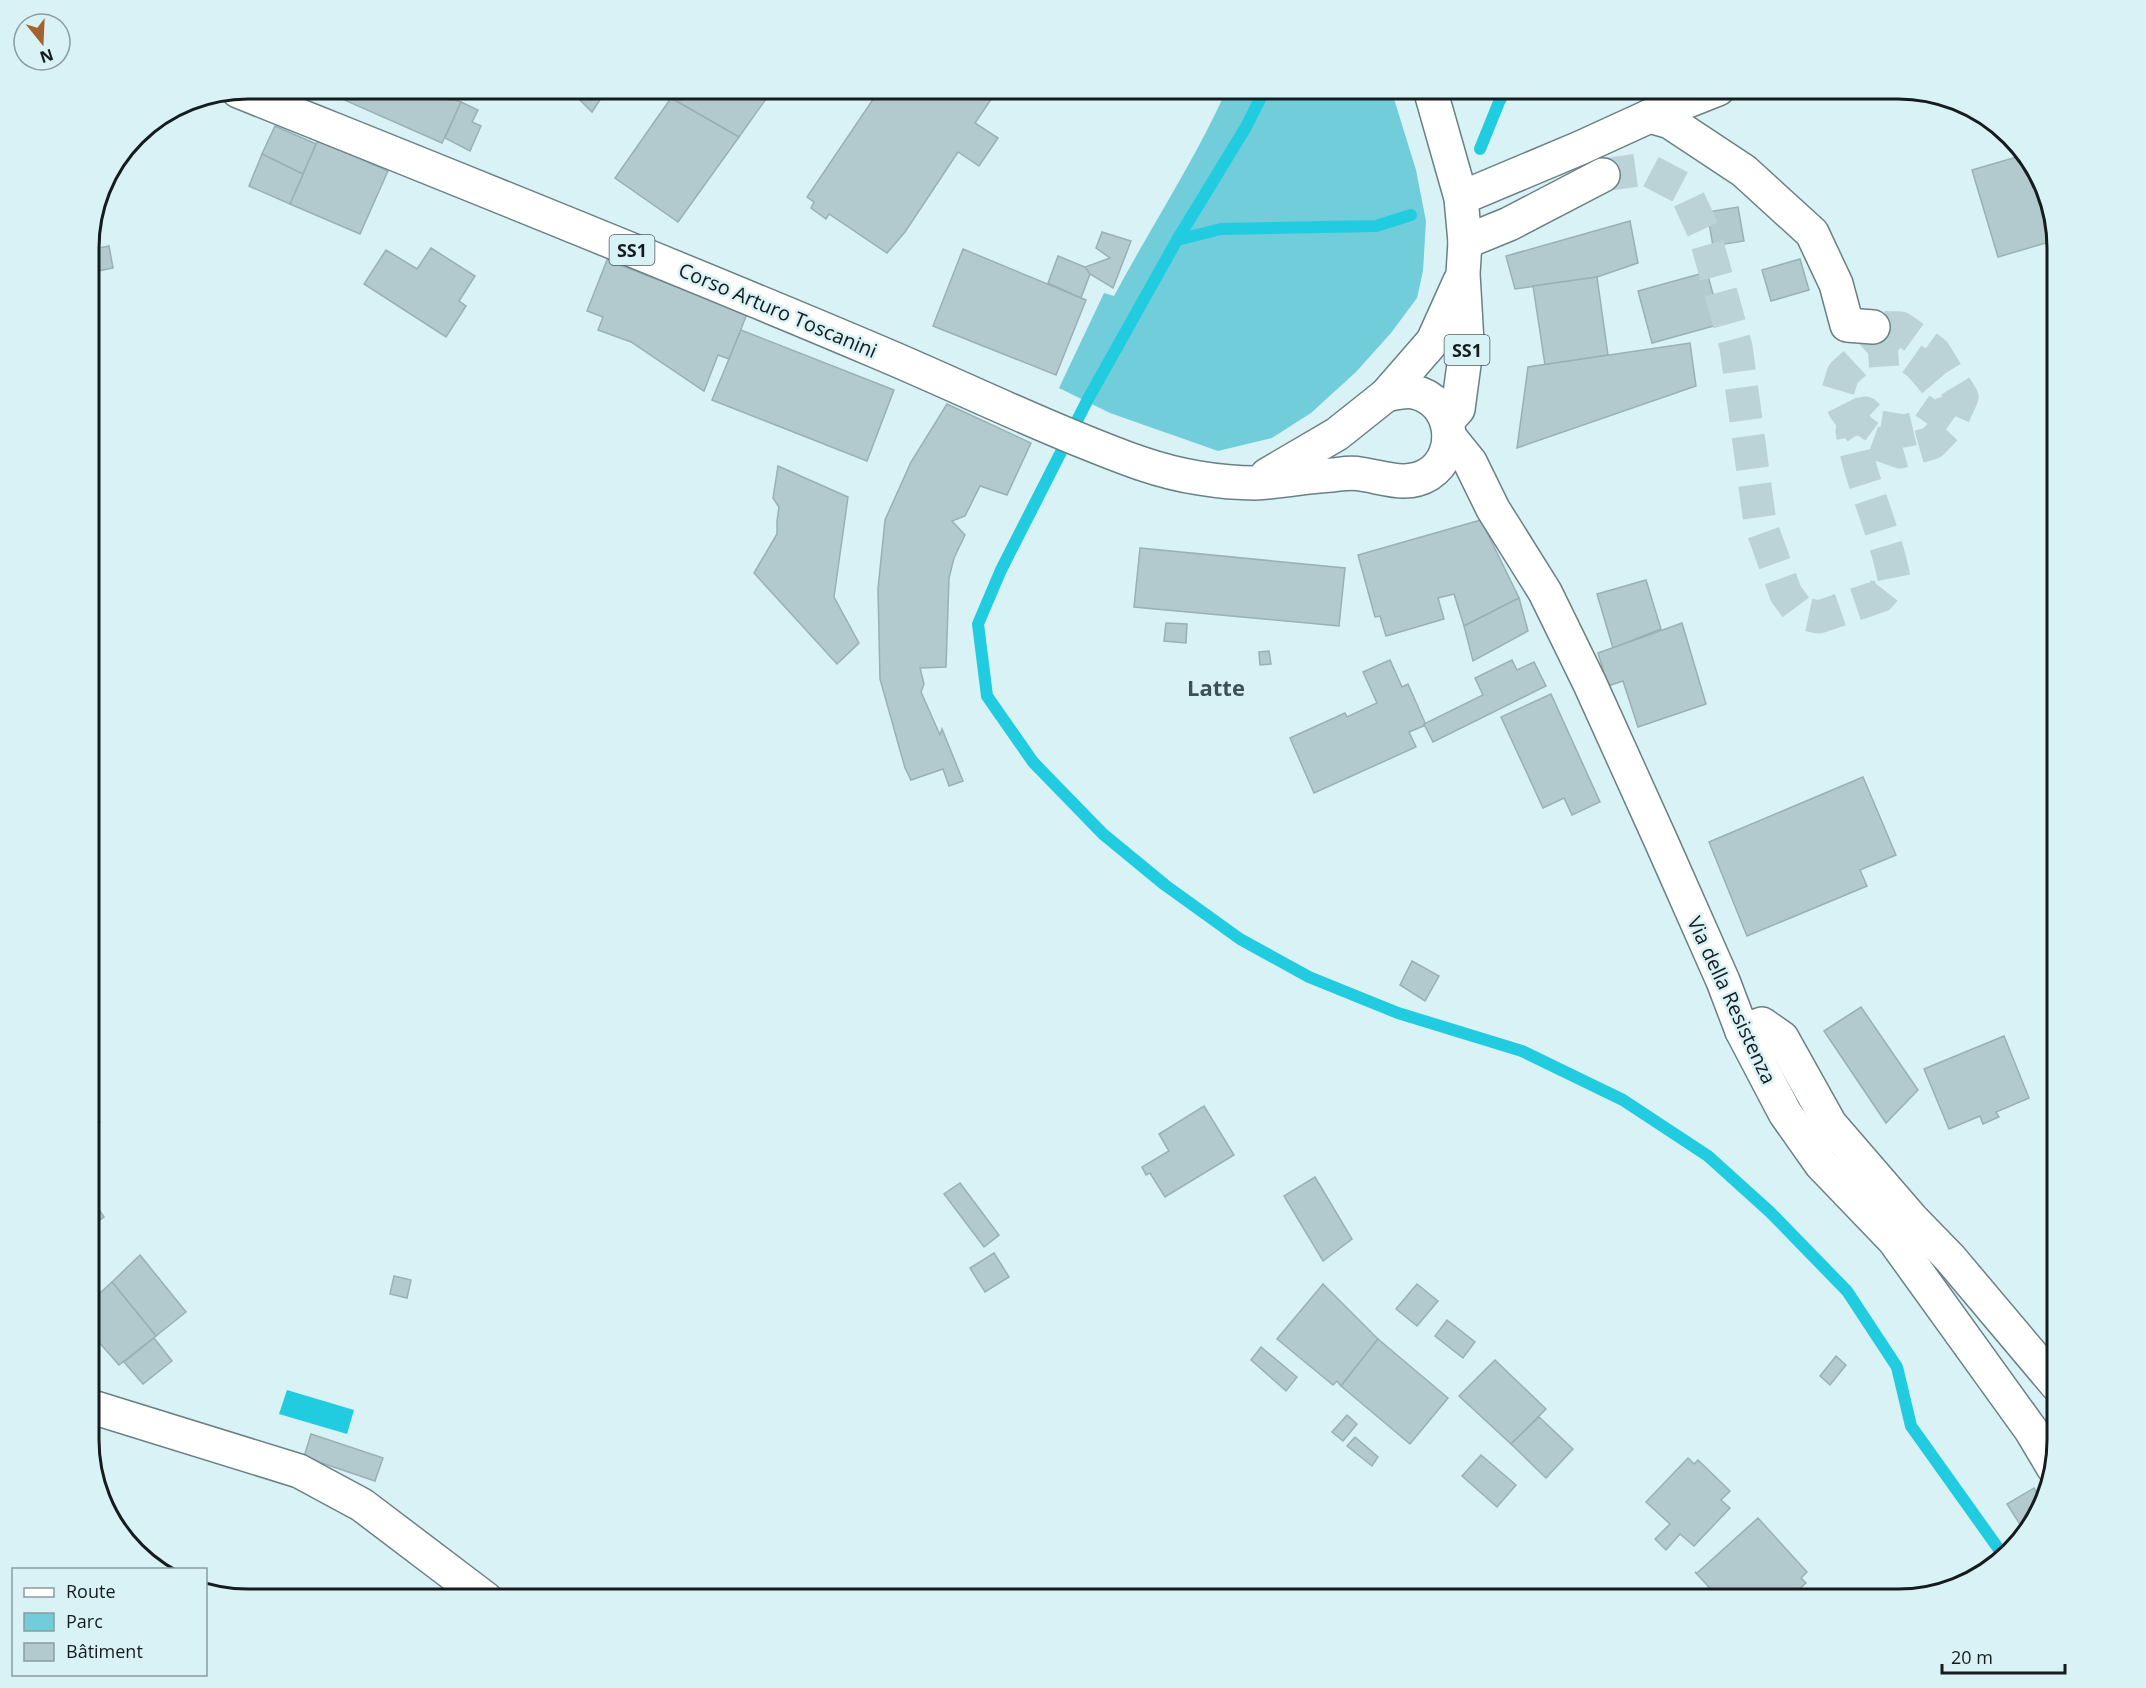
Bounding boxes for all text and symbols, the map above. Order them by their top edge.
north arrow [12,12,72,72]
text: N [37,44,56,69]
road number: SS1 [610,235,654,265]
street label: Corso Arturo Toscanini [675,256,881,364]
road number: SS1 [1444,335,1490,365]
district label: Latte [1187,672,1245,702]
street label: Via della Resistenza [1681,912,1783,1088]
legend [12,1568,207,1676]
text: Route [66,1579,116,1603]
text: Parc [66,1609,103,1633]
scale bar [1942,1637,2065,1675]
text: Bâtiment [66,1639,143,1663]
text: 20 m [1951,1645,1993,1669]

